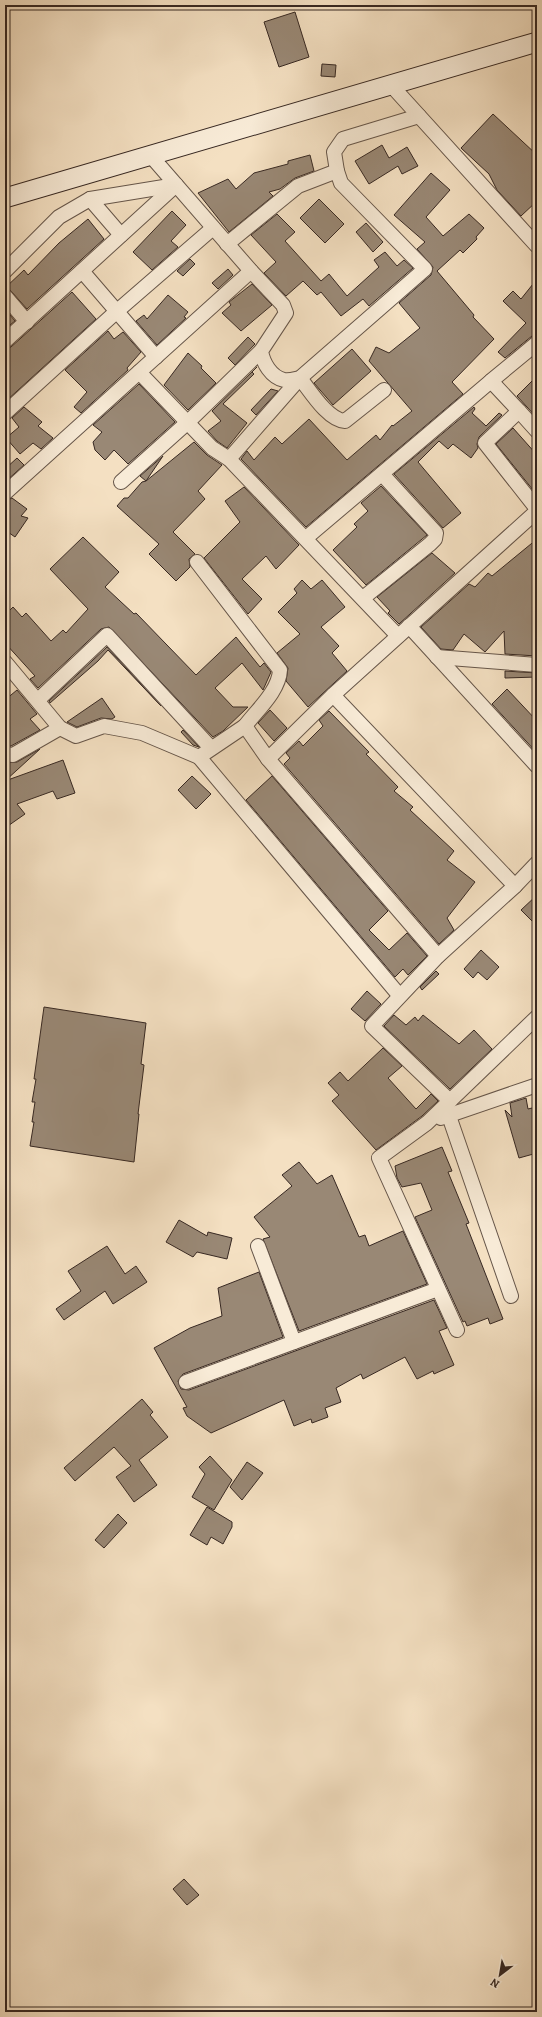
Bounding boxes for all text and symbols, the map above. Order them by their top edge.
north arrow [480,1955,520,1995]
text: N [488,1975,502,1992]

